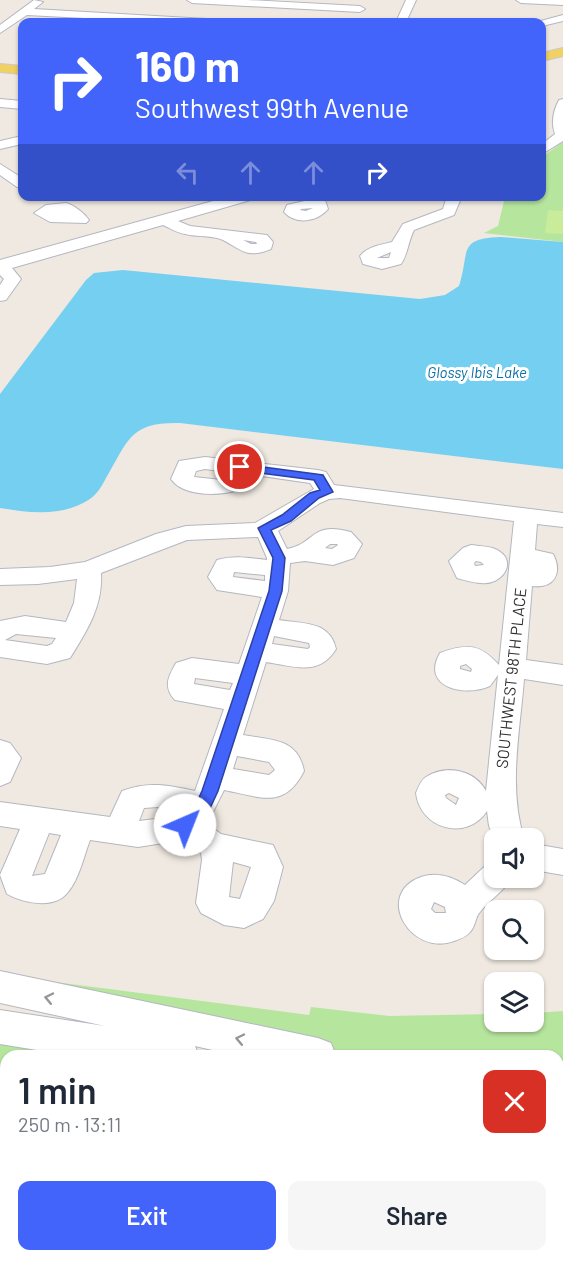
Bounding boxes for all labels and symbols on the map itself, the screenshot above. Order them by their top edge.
water label: Glossy Ibis Lake [427,363,527,381]
pin [214,441,265,492]
street label: SOUTHWEST 98TH PLACE [492,587,529,769]
position arrow [153,793,217,857]
one-way arrow [45,992,55,1005]
one-way arrow [235,1033,245,1046]

